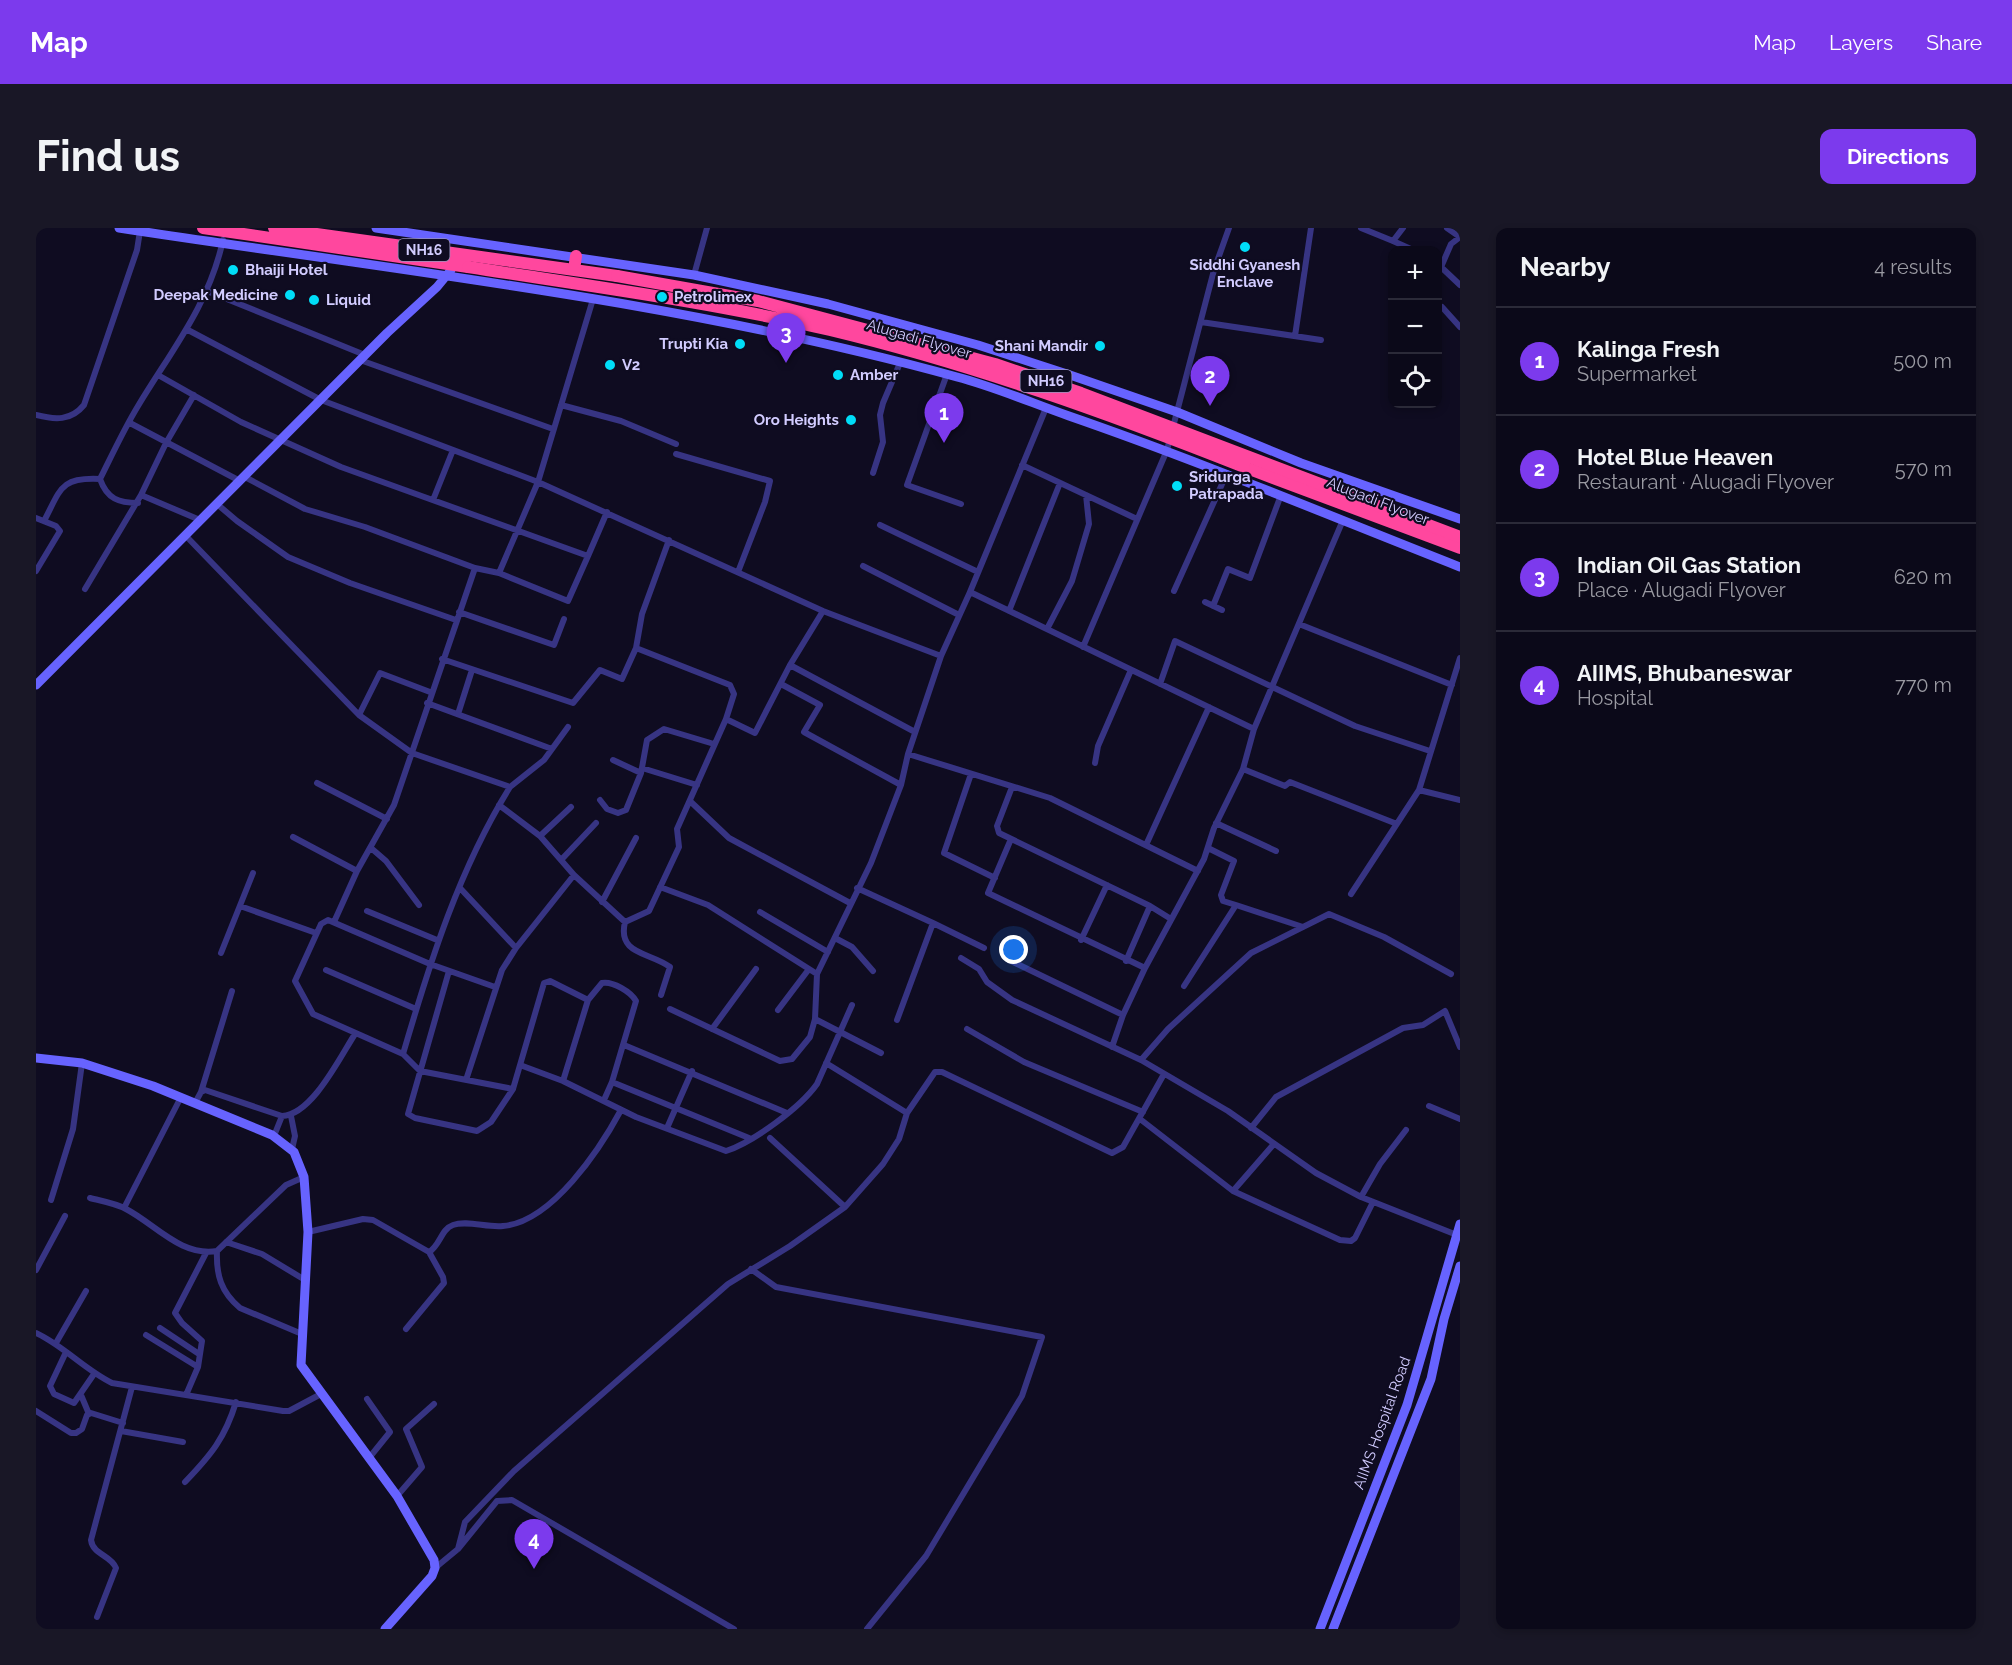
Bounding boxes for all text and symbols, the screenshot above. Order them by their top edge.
text: Map [30,26,88,59]
text: Map [1753,30,1796,55]
text: Layers [1829,30,1893,55]
text: Share [1926,30,1982,55]
button: Directions [1820,129,1976,184]
text: Find us [36,132,180,181]
road number: NH16 [398,239,450,261]
marker: Siddhi Gyanesh Enclave [1238,240,1252,254]
map controls [1388,246,1442,408]
button: + [1388,246,1442,300]
text: Nearby [1520,252,1610,282]
text: 4 results [1874,255,1952,279]
place label: Siddhi Gyanesh Enclave [1190,256,1300,291]
place label: Bhaiji Hotel [245,261,328,279]
marker: Bhaiji Hotel [226,263,240,277]
place label: Deepak Medicine [154,286,278,304]
marker: Deepak Medicine [283,288,297,302]
place label: Petrolimex [674,288,752,306]
marker: Petrolimex [655,290,669,304]
place label: Liquid [326,291,371,309]
marker: Liquid [307,293,321,307]
button: − [1388,300,1442,354]
pin: 3 [766,314,806,363]
street label: Alugadi Flyover [865,315,974,363]
place label: Trupti Kia [659,335,728,353]
text: Kalinga Fresh [1577,336,1720,362]
marker: Trupti Kia [733,337,747,351]
place label: Shani Mandir [995,337,1088,355]
marker: Shani Mandir [1093,339,1107,353]
text: 1 [1535,349,1544,373]
text: 500 m [1893,349,1952,373]
button: locate [1388,354,1442,408]
place label: V2 [622,356,640,374]
pin: 2 [1190,356,1230,406]
marker: V2 [603,358,617,372]
text: Supermarket [1577,362,1697,386]
place label: Amber [850,366,899,384]
marker: Amber [831,368,845,382]
road number: NH16 [1020,370,1072,392]
pin: 1 [924,394,964,443]
place label: Oro Heights [754,411,839,429]
marker: Oro Heights [844,413,858,427]
text: Hotel Blue Heaven [1577,444,1773,470]
text: 2 [1534,457,1545,481]
text: 570 m [1895,457,1952,481]
place label: Sridurga Patrapada [1189,468,1264,503]
text: Restaurant · Alugadi Flyover [1577,470,1834,494]
street label: Alugadi Flyover [1324,473,1432,529]
marker: Sridurga Patrapada [1170,479,1184,493]
text: Indian Oil Gas Station [1577,552,1801,578]
text: 3 [1534,565,1545,589]
text: 620 m [1894,565,1952,589]
text: Place · Alugadi Flyover [1577,578,1786,602]
text: AIIMS, Bhubaneswar [1577,660,1792,686]
text: 4 [1534,673,1545,697]
text: 770 m [1895,673,1952,697]
text: Hospital [1577,686,1653,710]
your location [999,935,1028,964]
street label: AIIMS Hospital Road [1350,1354,1414,1492]
pin: 4 [514,1520,554,1569]

